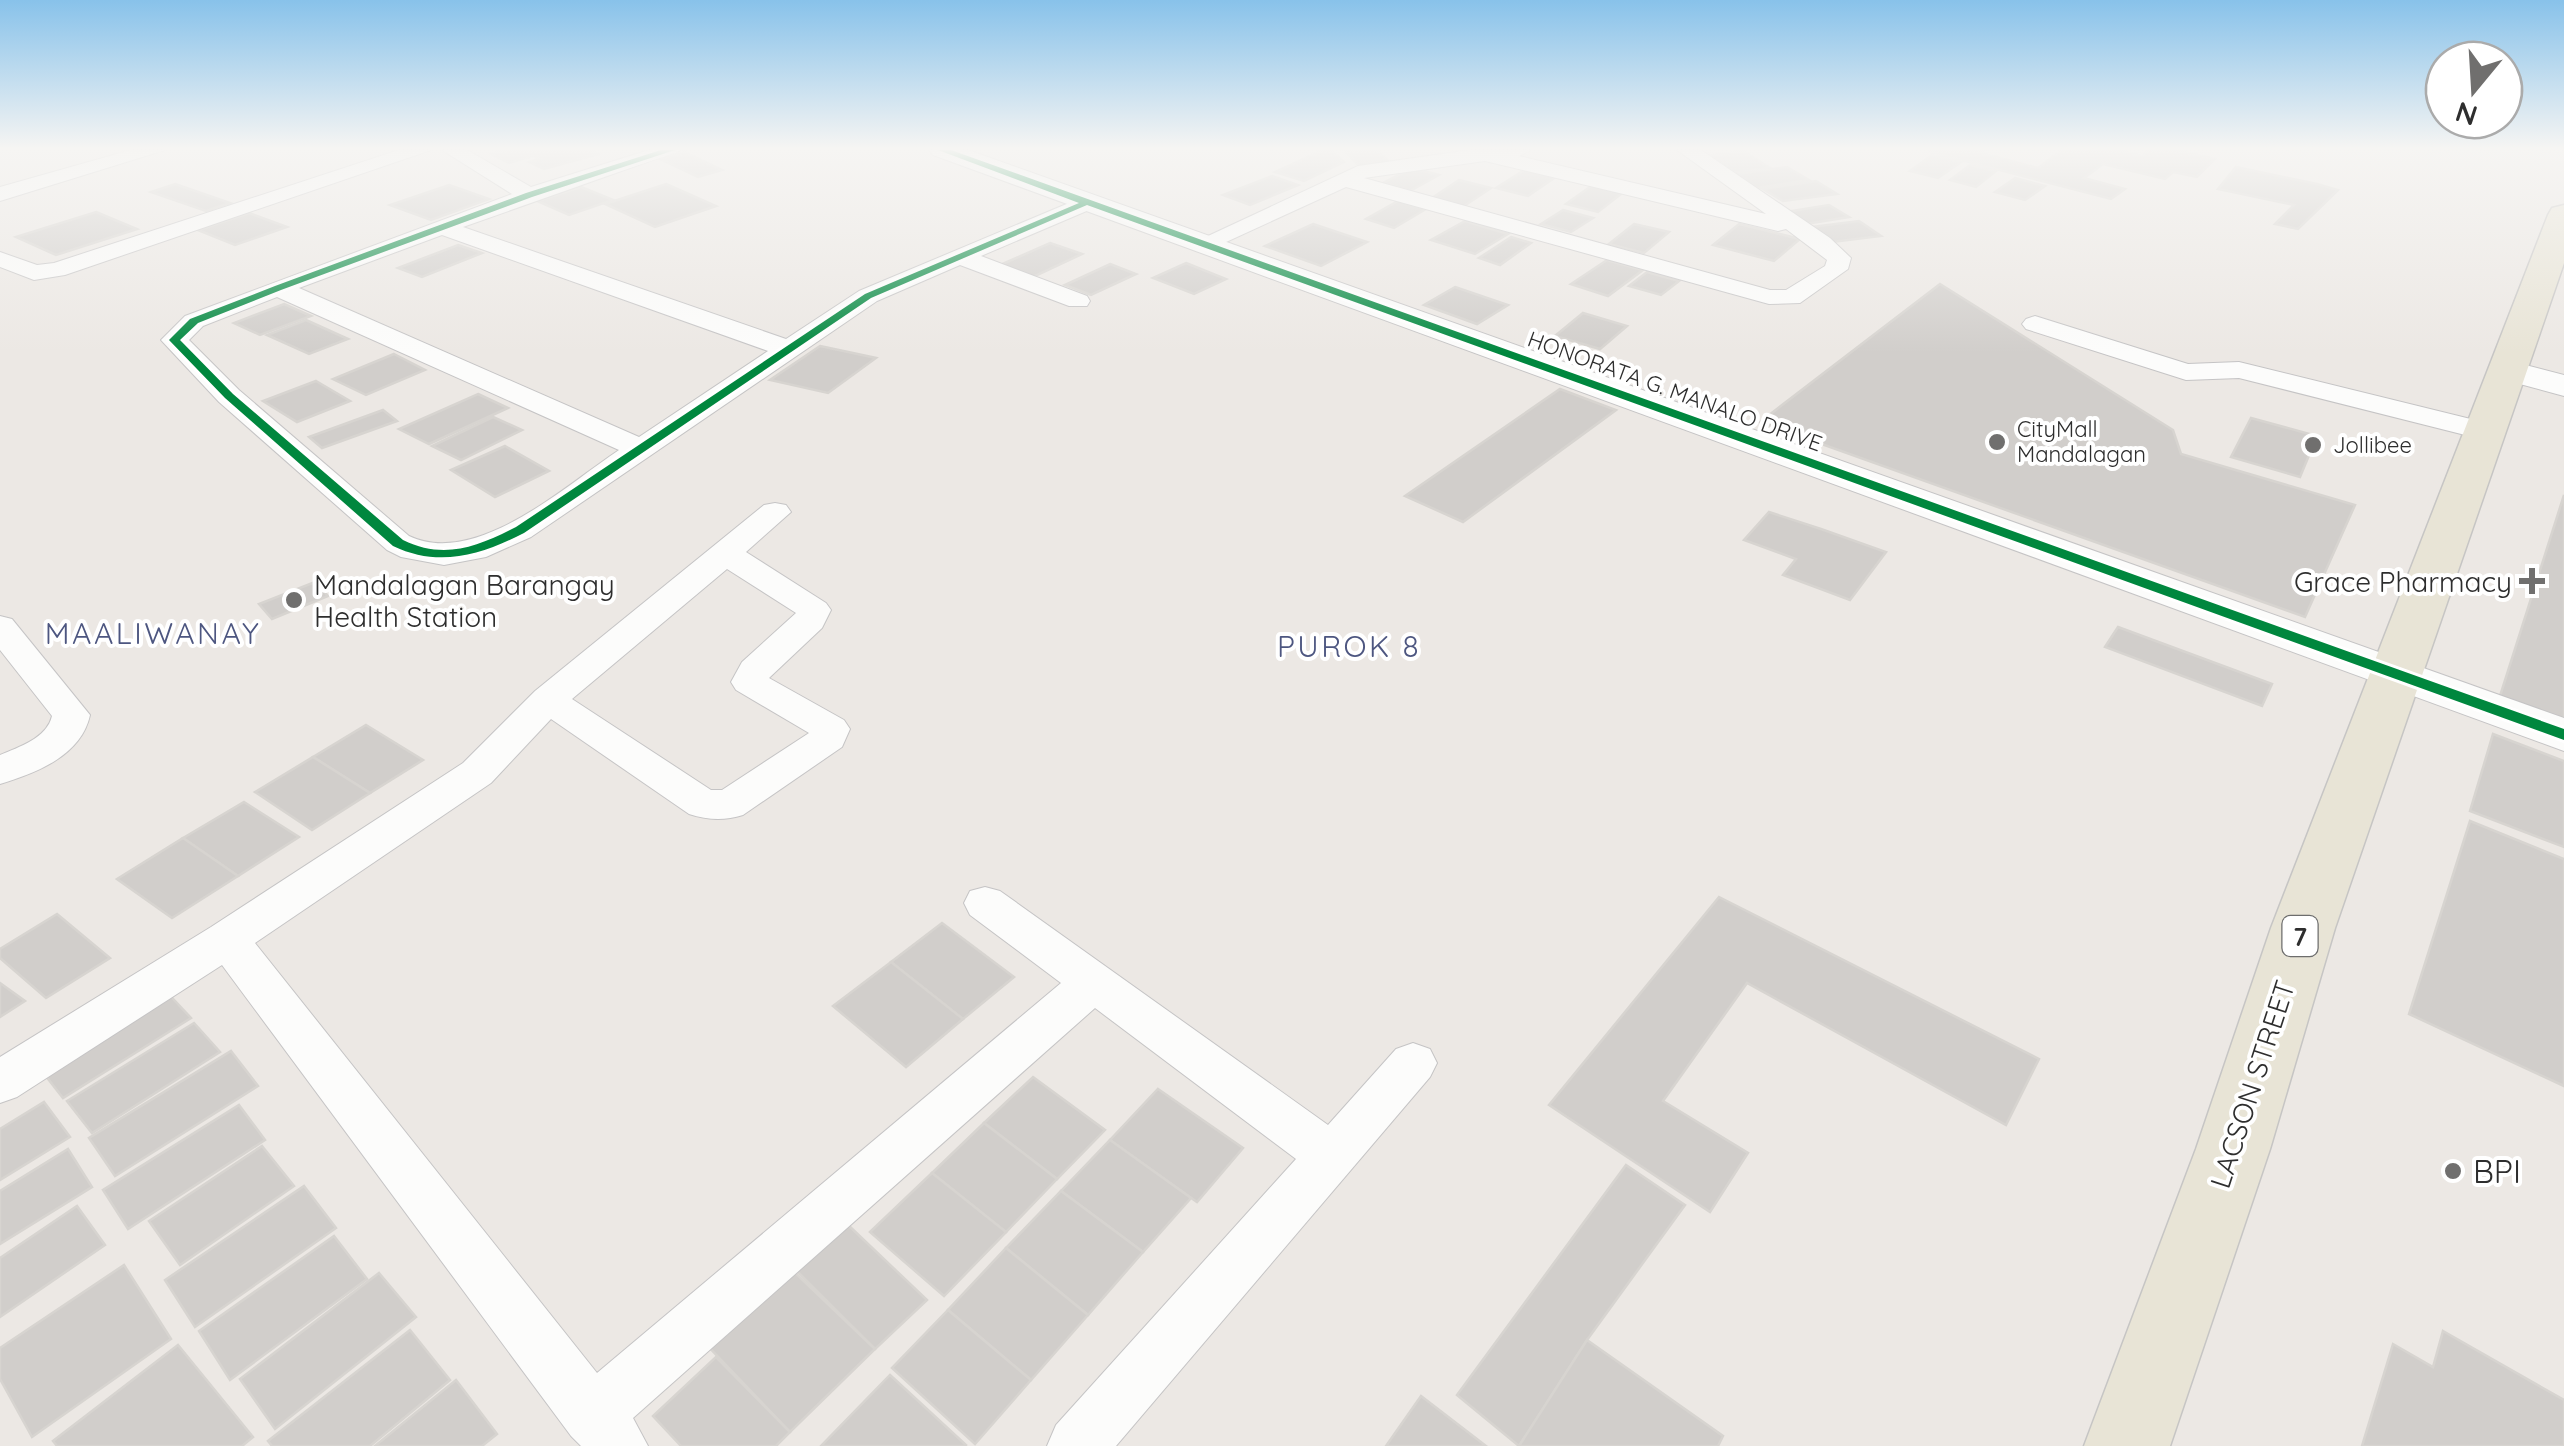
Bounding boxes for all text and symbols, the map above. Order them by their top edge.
north arrow [2424,40,2524,140]
text: N [2451,94,2481,134]
street label: HONORATA G. MANALO DRIVE [1524,325,1826,457]
place label: CityMall Mandalagan [2017,415,2146,468]
marker: CityMall Mandalagan [1986,431,2008,453]
place label: Jollibee [2333,431,2412,459]
marker: Jollibee [2302,434,2324,456]
place label: Grace Pharmacy [2294,564,2512,599]
place label: Mandalagan Barangay Health Station [314,567,615,634]
marker: Grace Pharmacy [2521,570,2543,592]
marker: Mandalagan Barangay Health Station [283,589,305,611]
district label: MAALIWANAY [45,614,261,652]
district label: PUROK 8 [1277,627,1421,665]
road number: 7 [2282,916,2318,956]
street label: LACSON STREET [2202,976,2302,1192]
place label: BPI [2473,1151,2521,1191]
marker: BPI [2442,1160,2464,1182]

